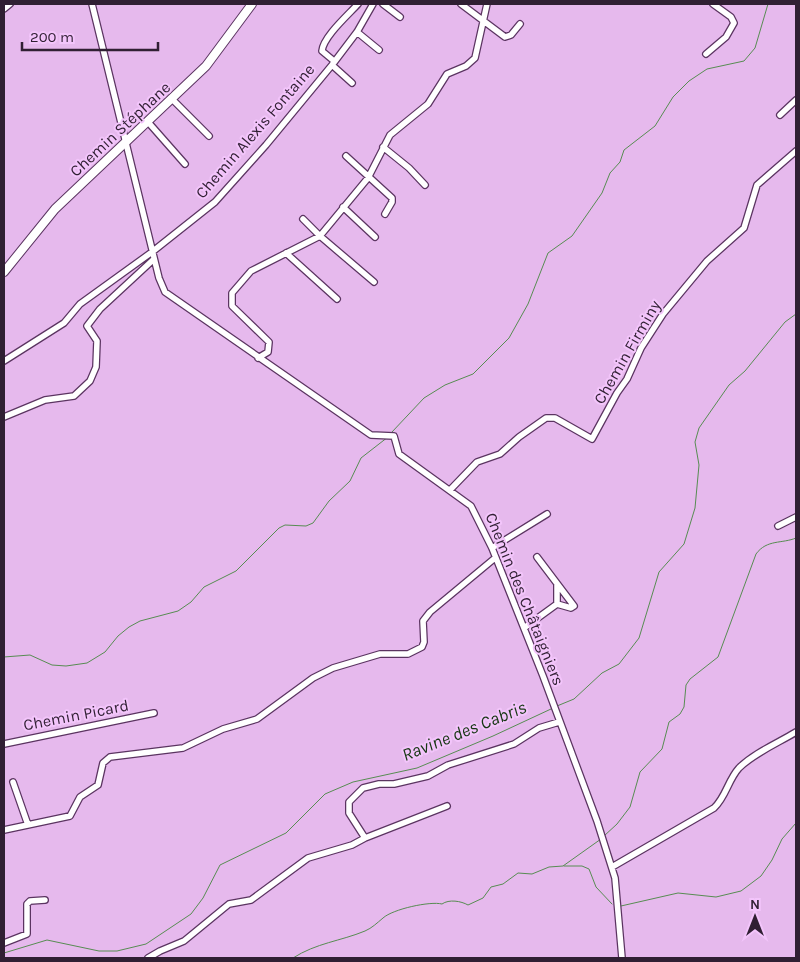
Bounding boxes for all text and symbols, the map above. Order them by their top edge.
scale bar [22,20,159,52]
text: 200 m [30,28,74,46]
street label: Chemin Alexis Fontaine [192,60,318,202]
street label: Chemin Stéphane [66,78,174,180]
street label: Chemin Firminy [590,296,665,407]
street label: Chemin des Châtaigniers [482,510,568,688]
street label: Chemin Picard [22,695,130,735]
water label: Ravine des Cabris [399,696,529,766]
north arrow [730,892,780,942]
text: N [750,896,760,913]

